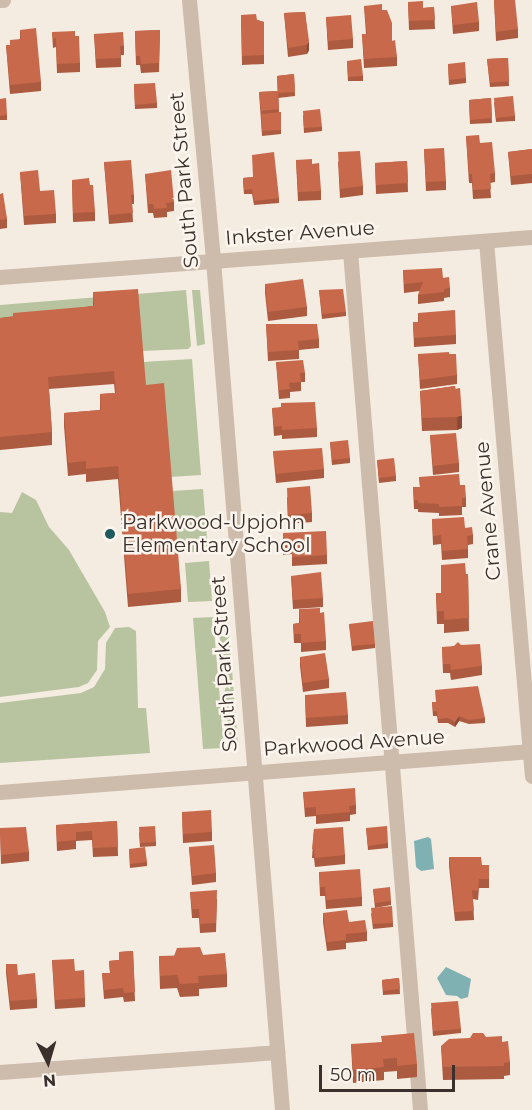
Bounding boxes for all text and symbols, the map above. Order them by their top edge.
street label: South Park Street [164,91,204,269]
street label: Inkster Avenue [225,216,375,250]
street label: Crane Avenue [470,440,506,582]
place label: Parkwood-Upjohn Elementary School [122,510,311,557]
marker: Parkwood-Upjohn Elementary School [103,527,117,541]
street label: South Park Street [206,575,242,753]
street label: Parkwood Avenue [262,725,446,761]
north arrow [18,1032,78,1092]
scale bar [322,1053,458,1091]
text: 50 m [330,1064,376,1086]
text: N [42,1070,57,1090]

